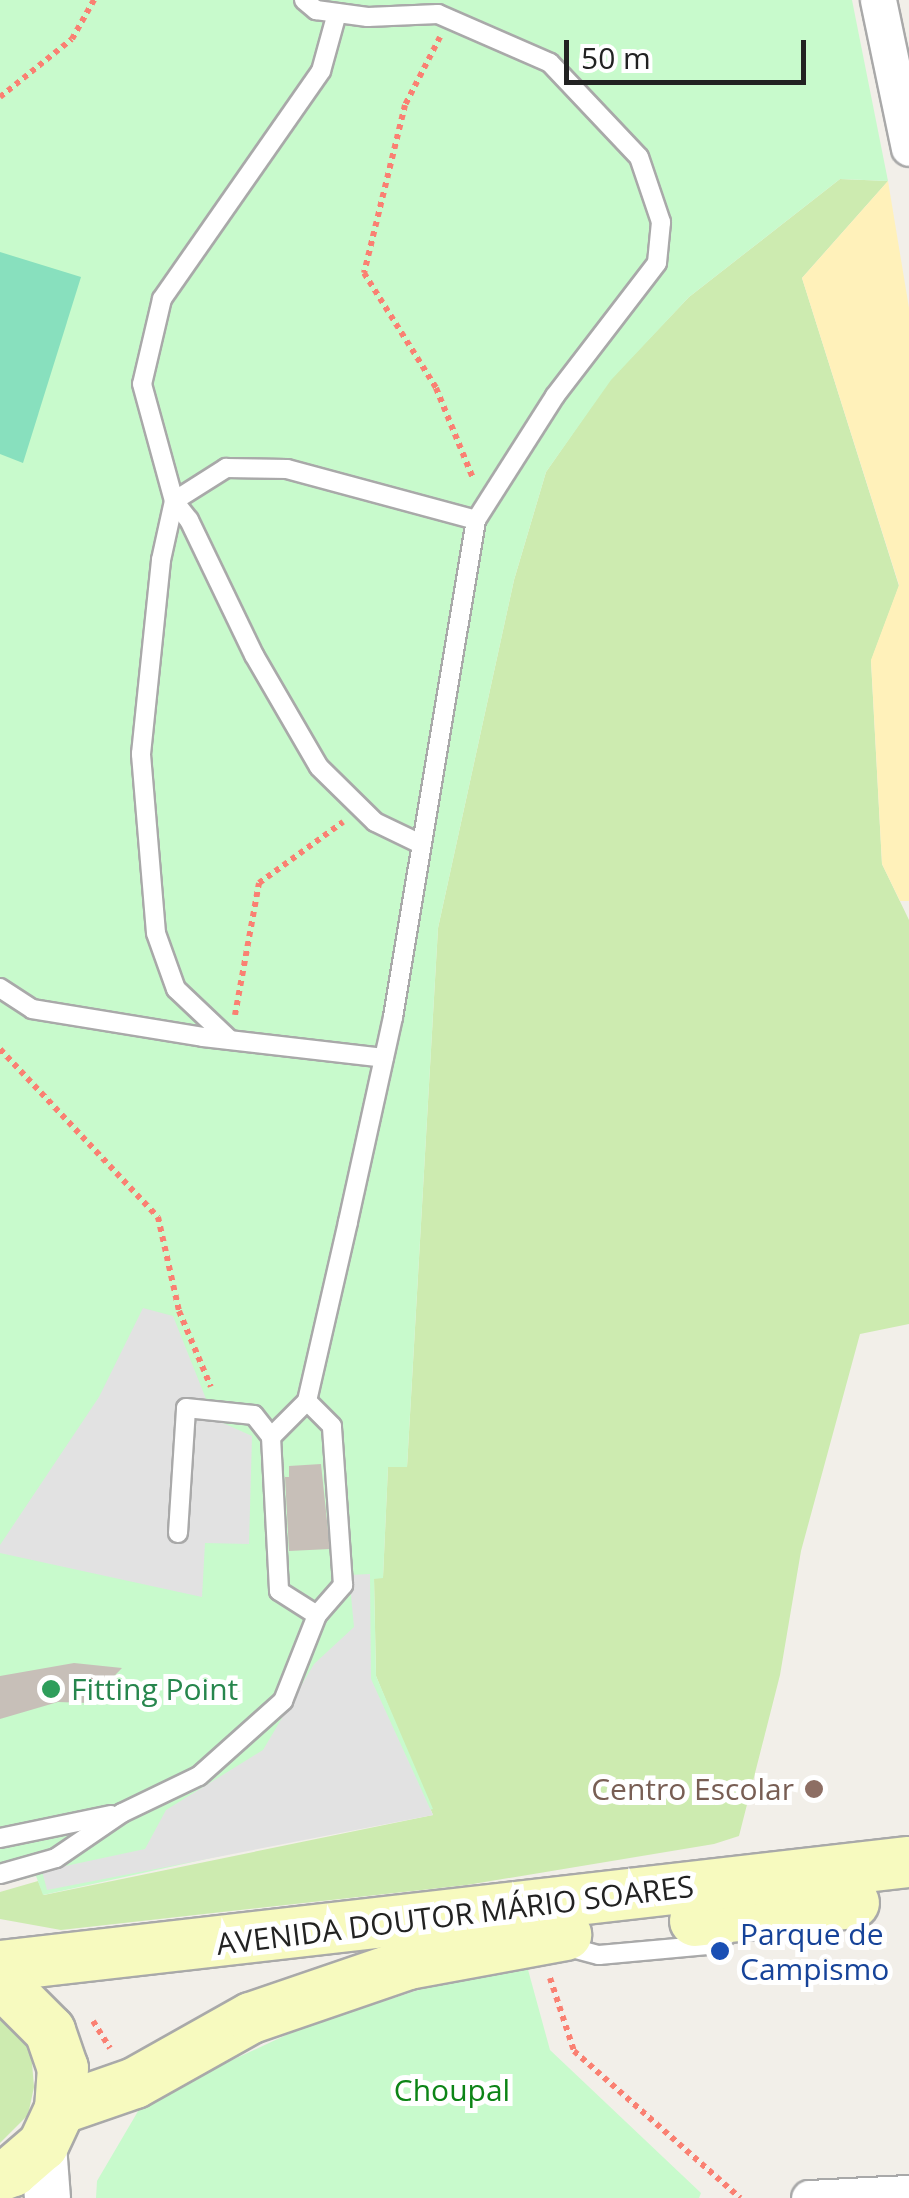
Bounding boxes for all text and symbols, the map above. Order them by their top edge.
scale bar [569,20,812,82]
text: 50 m [581,37,651,78]
place label: Fitting Point [71,1671,238,1707]
marker: Fitting Point [40,1678,62,1700]
place label: Centro Escolar [591,1771,794,1807]
marker: Centro Escolar [803,1778,825,1800]
street label: AVENIDA DOUTOR MÁRIO SOARES [214,1868,696,1962]
place label: Parque de Campismo [740,1916,889,1986]
marker: Parque de Campismo [709,1940,731,1962]
park label: Choupal [394,2072,510,2108]

